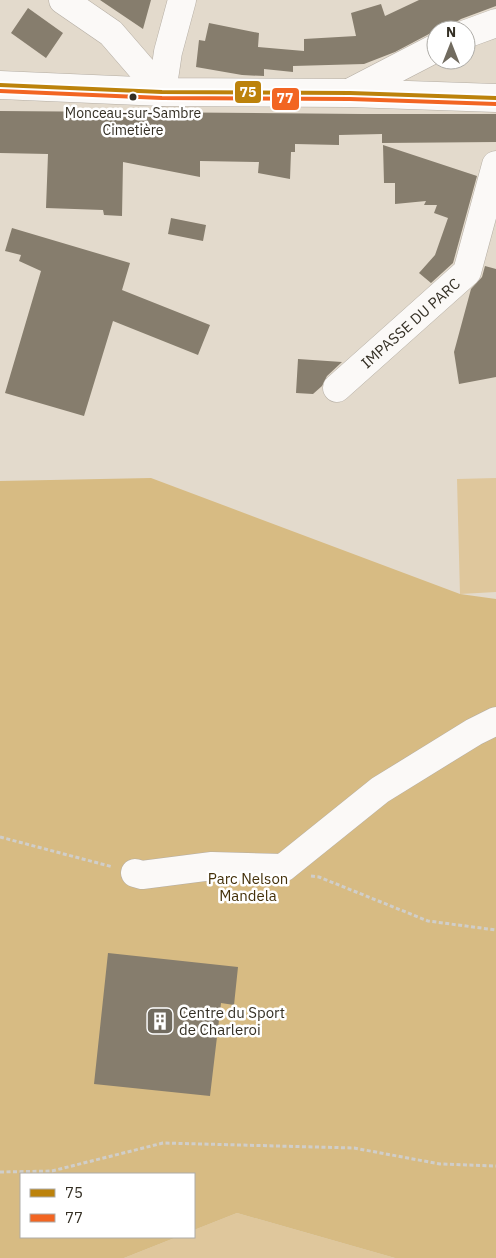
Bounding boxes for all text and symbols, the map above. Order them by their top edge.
north arrow [426,20,476,70]
text: N [446,23,456,41]
line badge: 75 [234,80,262,104]
text: 75 [240,83,256,101]
line badge: 77 [271,87,300,111]
text: 77 [277,89,293,107]
marker: Monceau-sur-Sambre Cimetière [128,92,138,102]
place label: Monceau-sur-Sambre Cimetière [65,104,202,139]
street label: IMPASSE DU PARC [357,274,464,372]
park label: Parc Nelson Mandela [208,869,288,905]
place label: Centre du Sport de Charleroi [179,1003,285,1039]
building icon: Centre du Sport de Charleroi [145,1006,175,1036]
legend [20,1173,195,1238]
text: 75 [65,1183,83,1202]
text: 77 [65,1208,83,1227]

